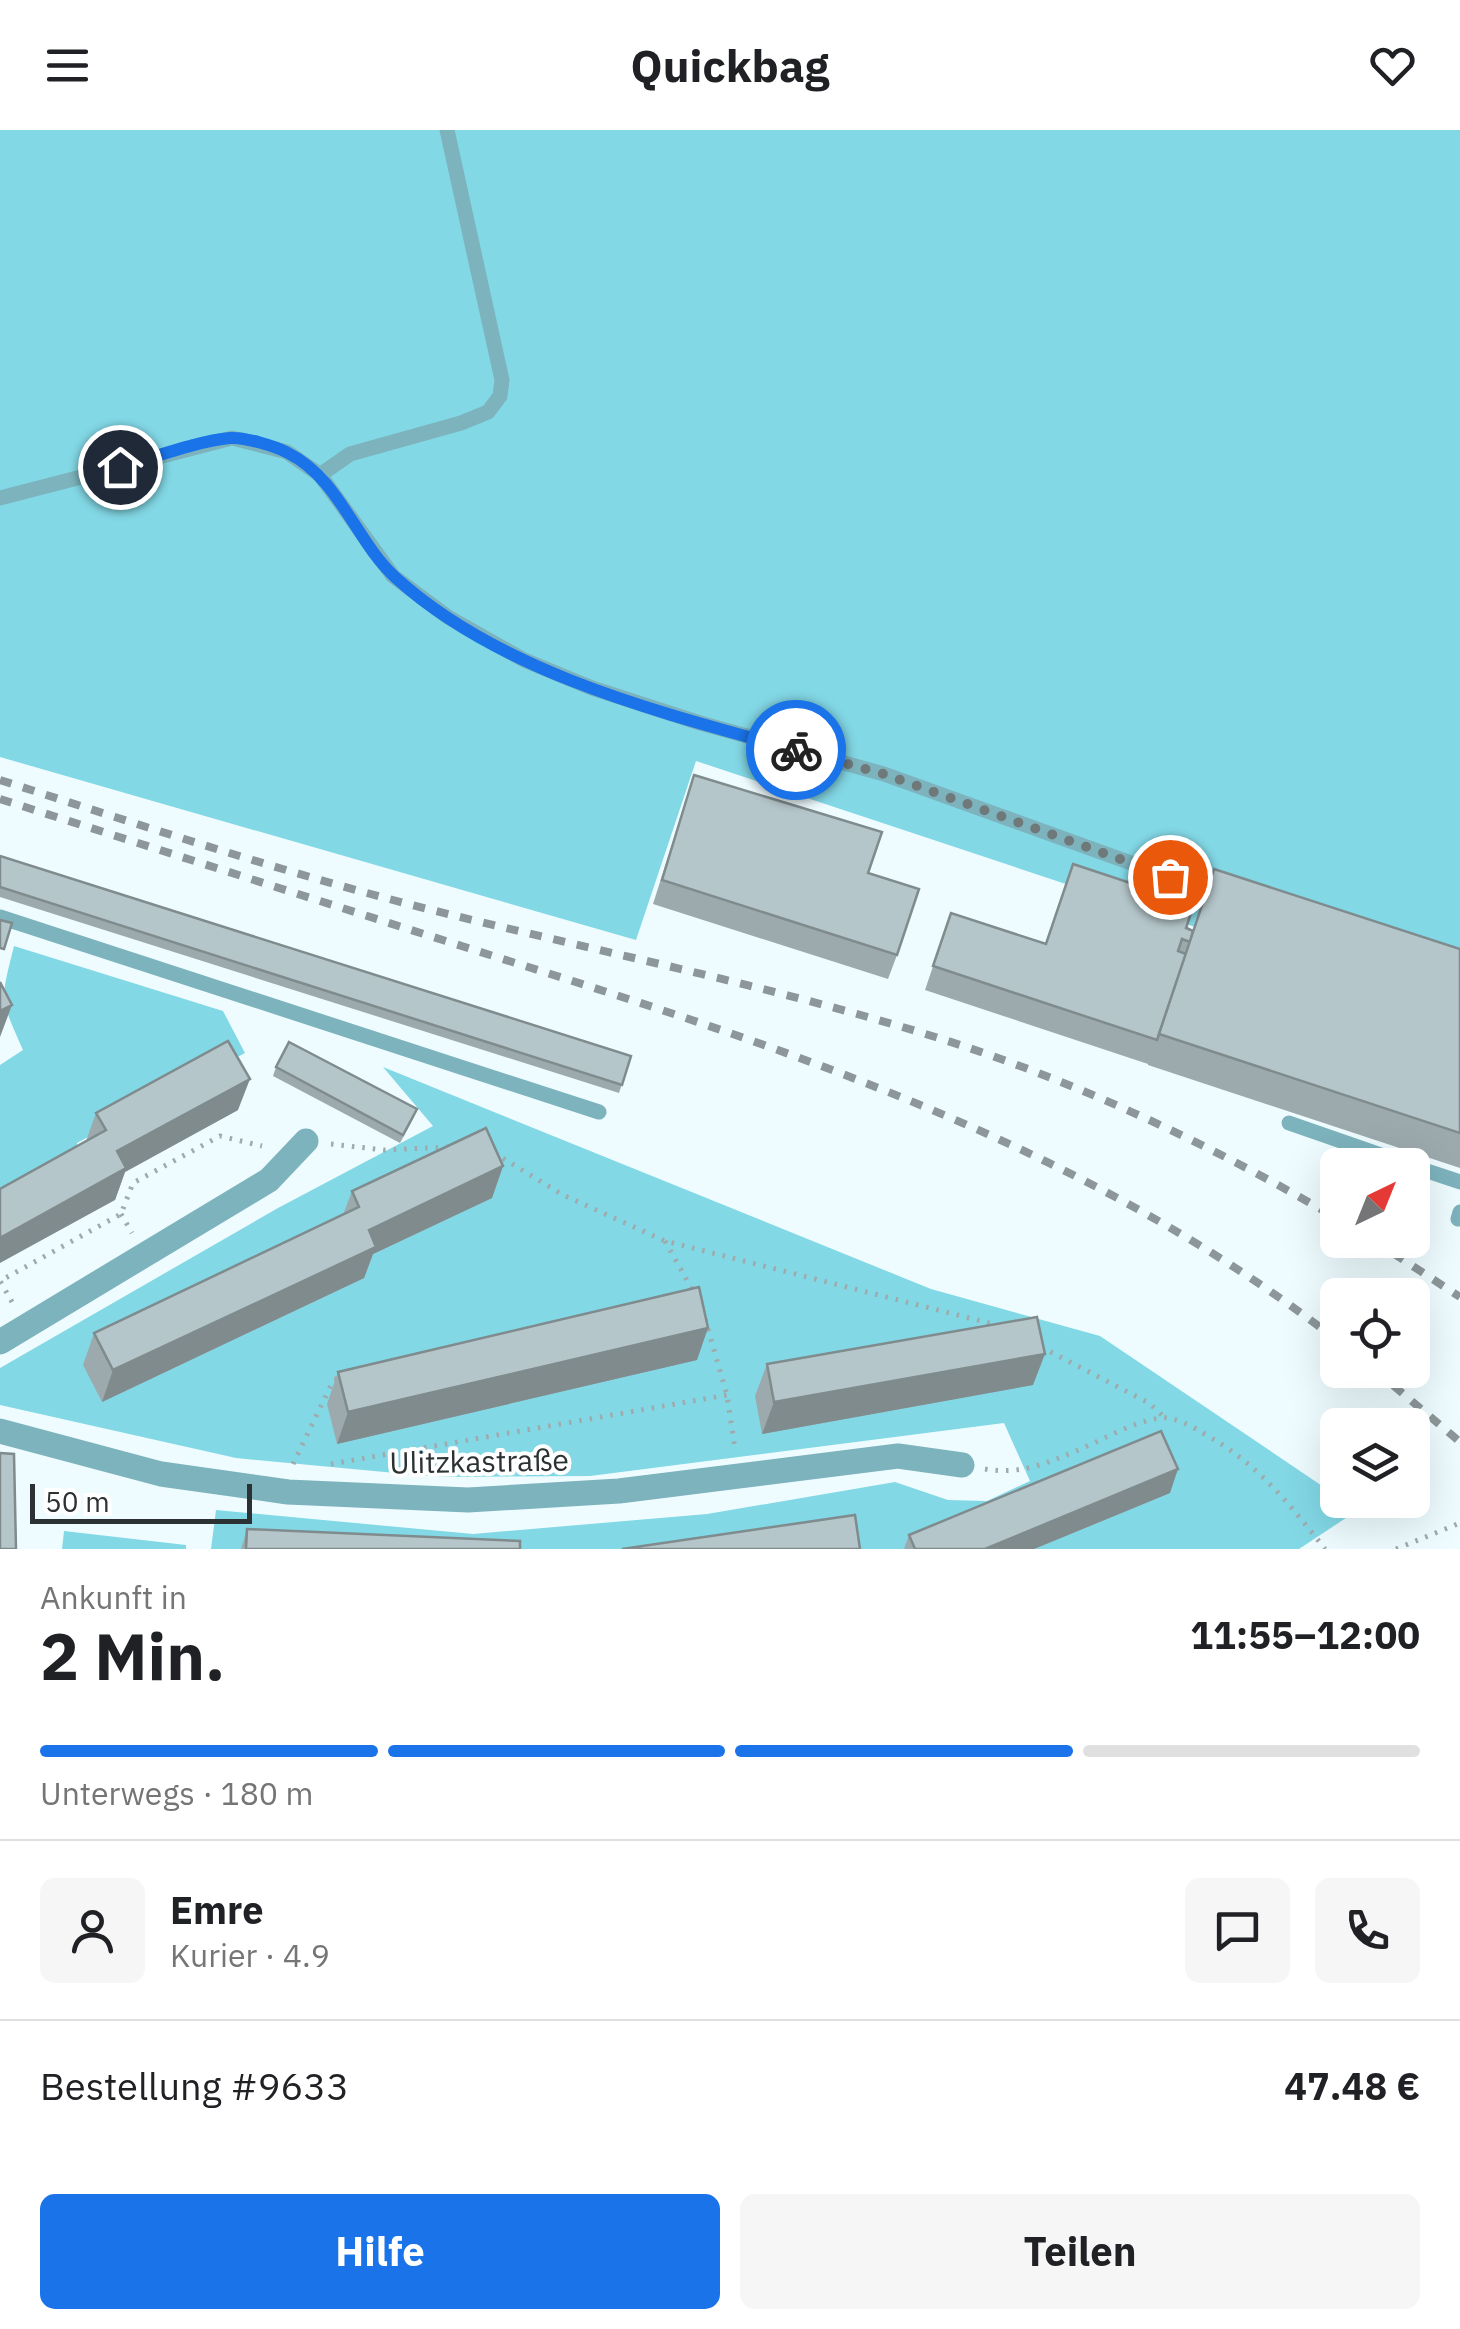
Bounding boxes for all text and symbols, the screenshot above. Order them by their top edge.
text: Quickbag [631,36,829,94]
icon: menu [40,38,95,93]
icon: heart [1365,38,1420,93]
pin [78,425,163,510]
icon: home [93,440,148,495]
courier [746,700,846,800]
icon: bike [769,723,824,778]
pin [1128,835,1213,920]
icon: bag [1143,850,1198,905]
north arrow [1320,1148,1430,1258]
map controls [1320,1148,1430,1518]
button: locate [1320,1278,1430,1388]
button: layers [1320,1408,1430,1518]
street label: Ulitzkastraße [389,1439,569,1482]
scale bar [30,1479,252,1524]
text: 50 m [45,1483,110,1520]
text: Ankunft in [40,1576,187,1618]
text: 11:55–12:00 [1190,1610,1420,1659]
text: 2 Min. [40,1613,225,1698]
text: Unterwegs · 180 m [40,1772,314,1814]
button: person [40,1878,145,1983]
button: chat [1185,1878,1290,1983]
button: phone [1315,1878,1420,1983]
text: Emre [170,1885,264,1934]
text: Kurier · 4.9 [170,1934,330,1976]
text: Bestellung #9633 [40,2061,349,2110]
text: 47.48 € [1284,2061,1420,2110]
button: Hilfe [40,2194,720,2309]
button: Teilen [740,2194,1420,2309]

